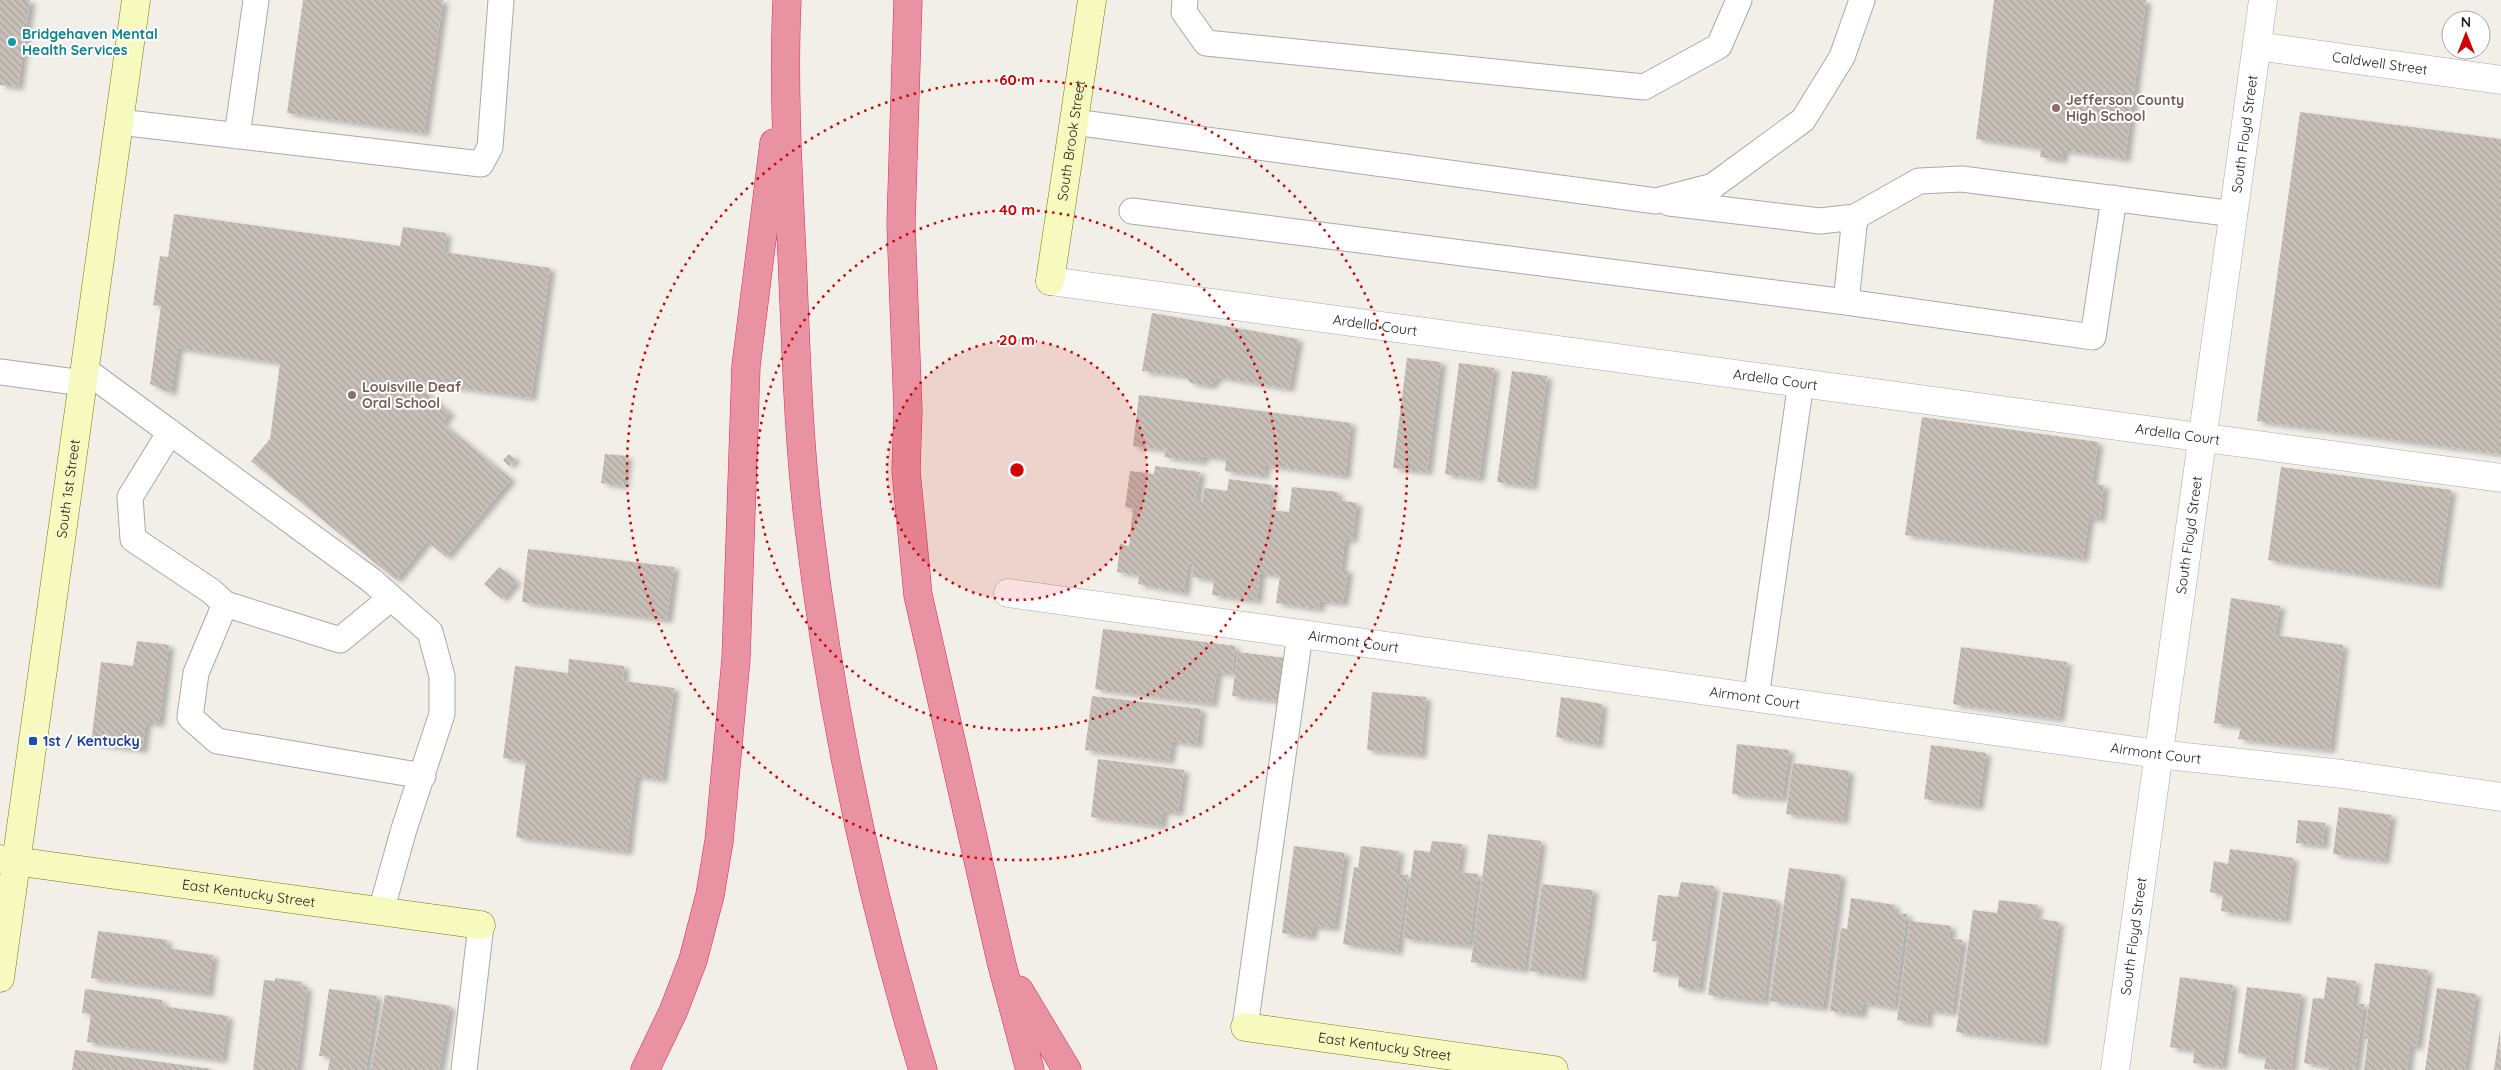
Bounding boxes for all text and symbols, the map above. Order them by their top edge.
north arrow [2441,10,2491,60]
text: N [2461,13,2471,31]
place label: Bridgehaven Mental Health Services [22,25,158,59]
marker: Bridgehaven Mental Health Services [6,36,18,48]
street label: Caldwell Street [2331,48,2429,79]
text: 60 m [999,70,1035,89]
street label: South Floyd Street [2227,74,2262,194]
street label: South Brook Street [1053,79,1089,202]
place label: Jefferson County High School [2066,91,2184,125]
marker: Jefferson County High School [2050,102,2062,114]
text: 40 m [999,200,1035,219]
street label: Ardella Court [1332,310,1419,340]
text: 20 m [999,330,1035,349]
street label: Ardella Court [1732,365,1819,394]
place label: Louisville Deaf Oral School [362,378,462,412]
marker: Louisville Deaf Oral School [346,389,358,401]
street label: Ardella Court [2134,419,2221,449]
street label: South 1st Street [52,438,84,539]
centre of rings [1008,461,1026,479]
street label: South Floyd Street [2172,475,2206,595]
street label: Airmont Court [1307,626,1400,657]
street label: Airmont Court [1708,682,1801,713]
place label: 1st / Kentucky [43,732,140,750]
marker: 1st / Kentucky [27,735,39,747]
street label: Airmont Court [2109,738,2202,768]
street label: East Kentucky Street [181,875,317,911]
street label: South Floyd Street [2116,876,2151,996]
street label: East Kentucky Street [1317,1028,1453,1065]

